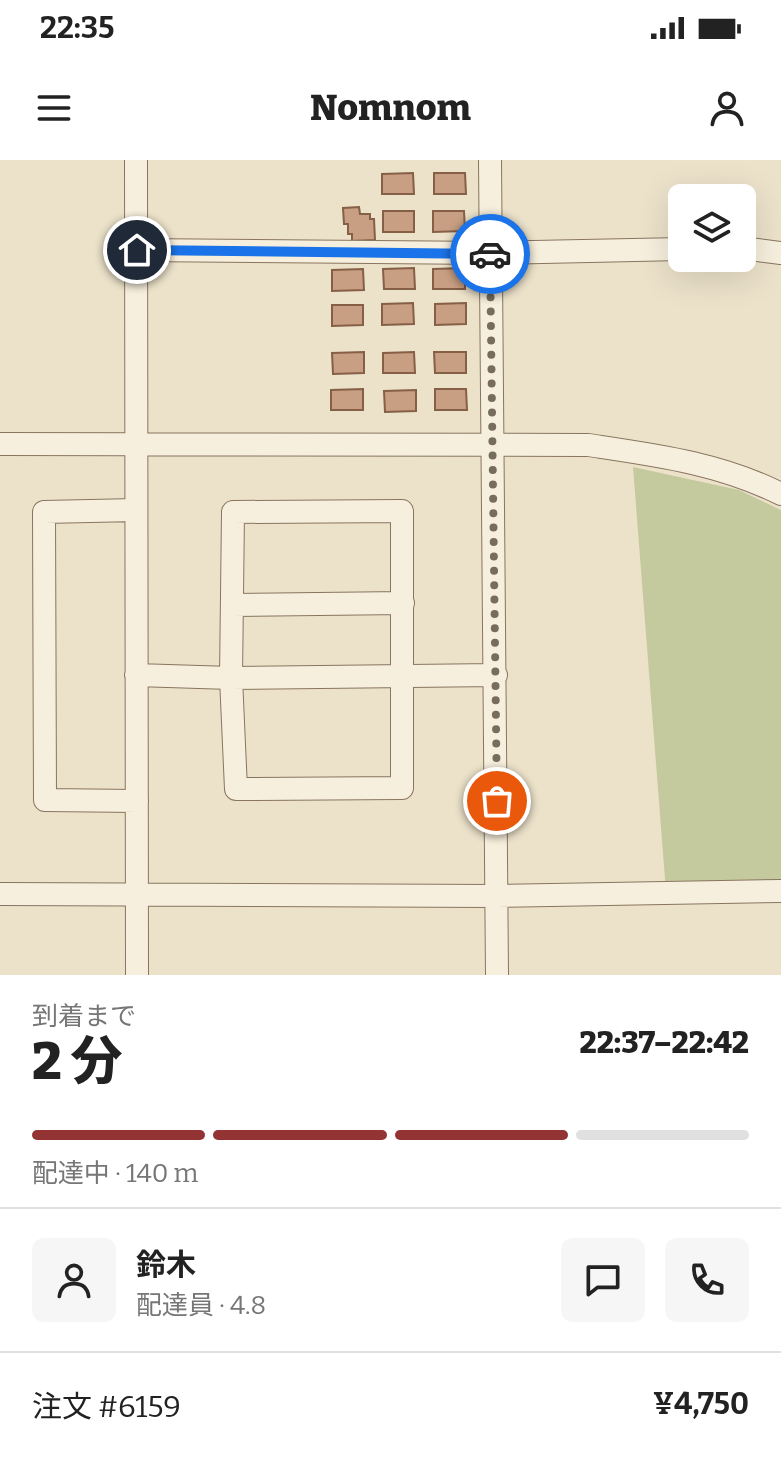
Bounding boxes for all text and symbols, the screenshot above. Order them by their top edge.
text: 22:35 [40,10,114,46]
icon: menu [32,86,76,130]
text: Nomnom [310,86,471,130]
icon: person [705,86,749,130]
map controls [668,184,756,272]
button: layers [668,184,756,272]
courier [450,214,530,294]
pin [103,216,171,284]
icon: home [115,228,159,272]
icon: car [468,232,512,276]
pin [463,767,531,835]
icon: bag [475,779,519,823]
text: 到着まで [32,1001,136,1032]
text: 22:37–22:42 [580,1025,749,1061]
text: 2 分 [32,1030,123,1093]
text: 配達中 · 140 m [32,1158,198,1189]
button: person [32,1238,116,1322]
button: chat [561,1238,645,1322]
button: phone [665,1238,749,1322]
text: 鈴木 [136,1247,196,1283]
text: 配達員 · 4.8 [136,1290,266,1321]
text: ¥4,750 [653,1386,749,1422]
text: 注文 #6159 [32,1389,181,1425]

